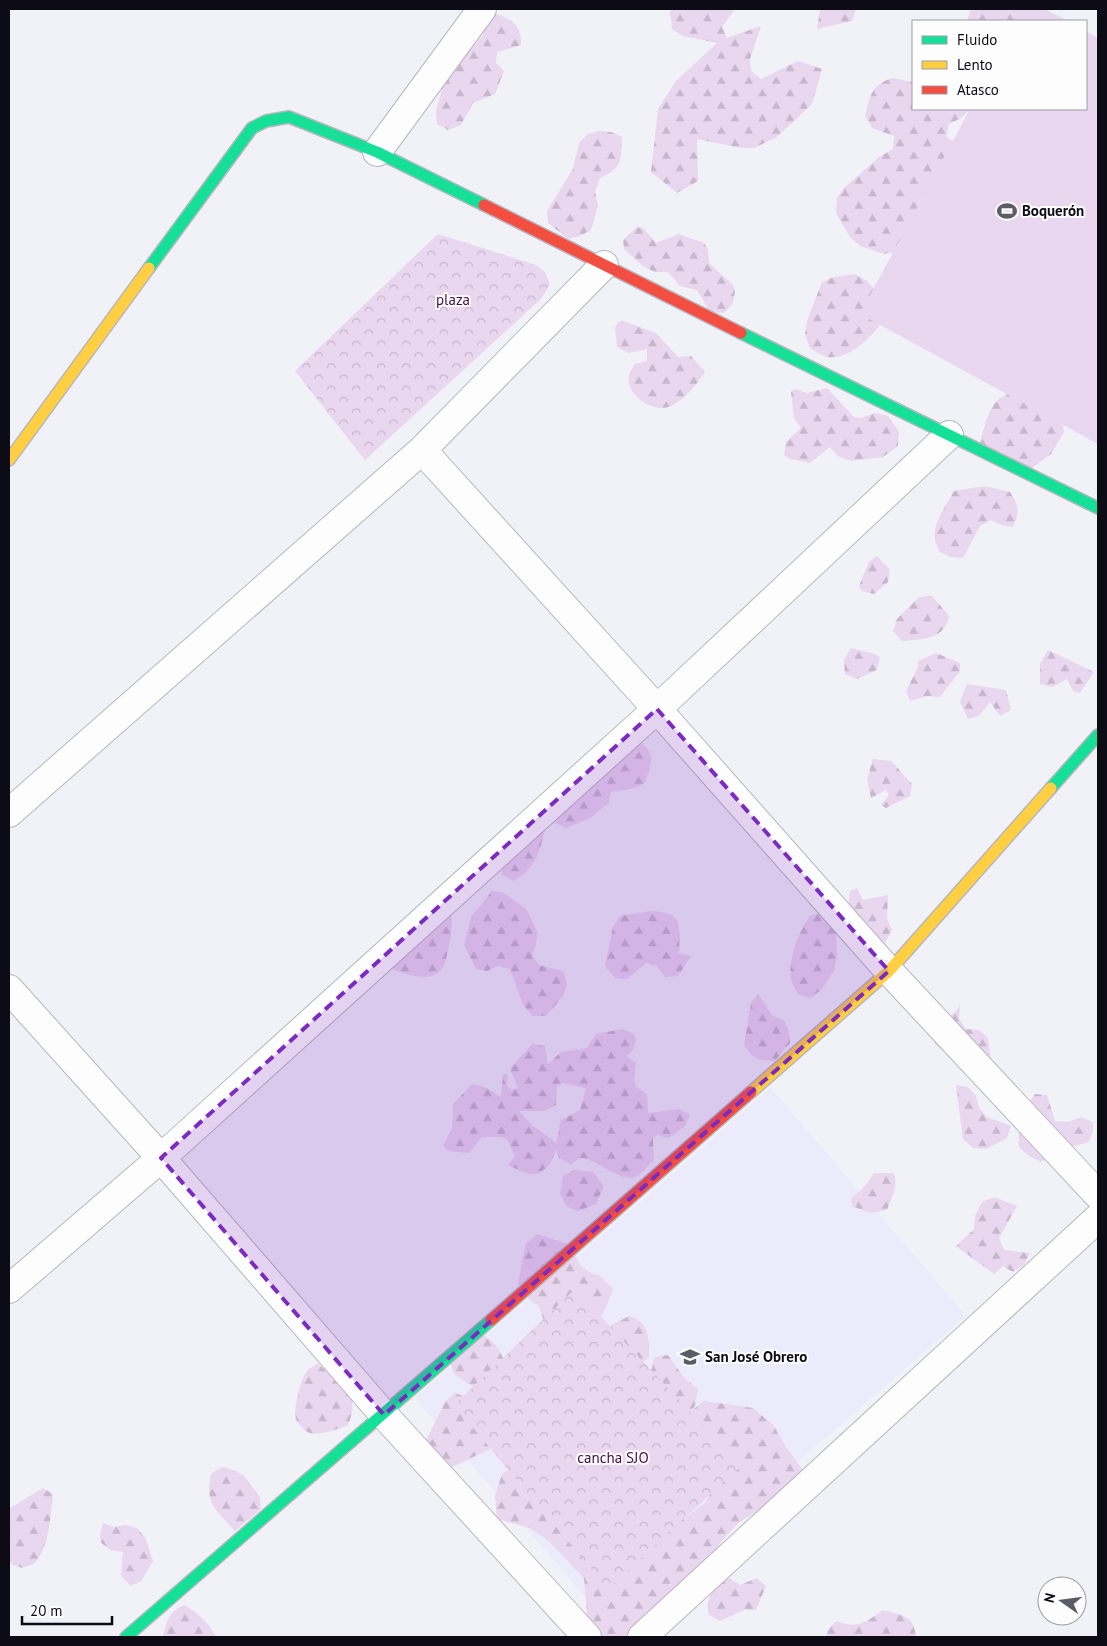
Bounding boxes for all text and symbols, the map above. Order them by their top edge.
legend [912,20,1087,110]
text: Fluido [957,30,997,49]
text: Lento [957,55,993,74]
text: Atasco [957,80,999,99]
sports icon: Boquerón [996,200,1018,222]
place label: Boquerón [1022,201,1084,220]
park label: plaza [436,290,470,309]
school or university icon: San José Obrero [679,1346,701,1368]
place label: San José Obrero [705,1347,807,1366]
park label: cancha SJO [577,1448,649,1467]
north arrow [1037,1576,1087,1626]
text: N [1040,1591,1059,1604]
scale bar [22,1594,112,1626]
text: 20 m [30,1601,63,1620]

